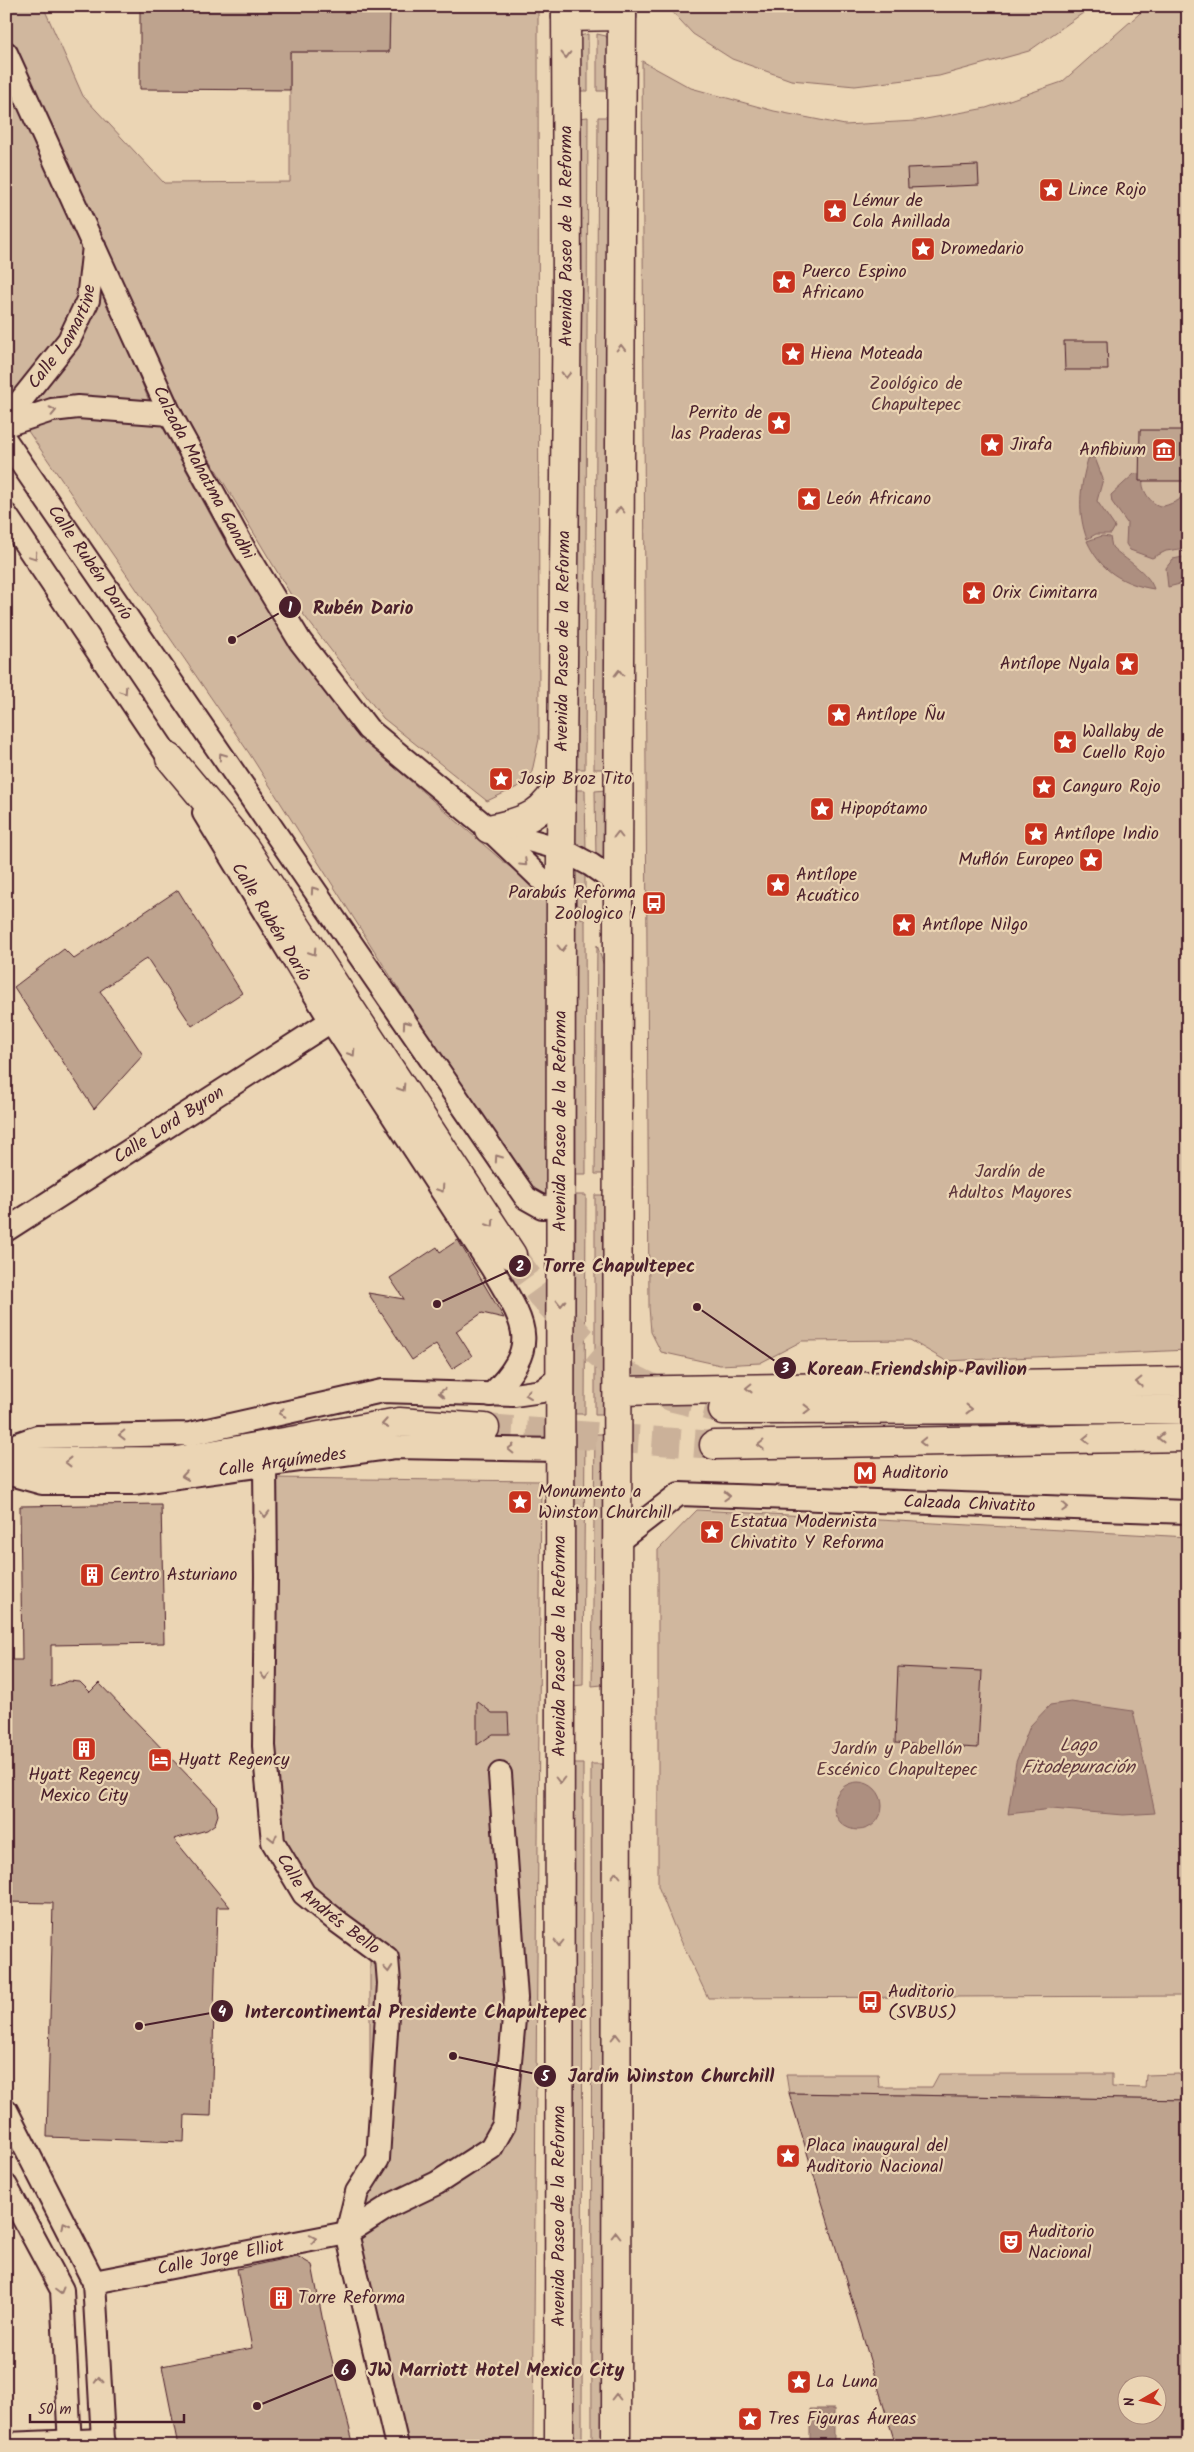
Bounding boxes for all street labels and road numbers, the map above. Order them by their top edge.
street label: Avenida Paseo de la Reforma [552,125,582,347]
street label: Calle Lamartine [20,283,104,396]
street label: Calzada Mahatma Gandhi [145,381,263,566]
street label: Calle Rubén Darío [40,499,140,627]
street label: Avenida Paseo de la Reforma [548,530,579,752]
street label: Calle Rubén Darío [223,857,318,988]
street label: Avenida Paseo de la Reforma [546,1010,575,1232]
street label: Calle Lord Byron [108,1078,231,1172]
street label: Calle Arquímedes [216,1439,348,1486]
street label: Calzada Chivatito [903,1487,1036,1521]
street label: Avenida Paseo de la Reforma [545,1535,575,1757]
street label: Calle Andrés Bello [268,1848,386,1963]
street label: Avenida Paseo de la Reforma [545,2105,574,2327]
street label: Calle Jorge Elliot [155,2231,288,2284]

